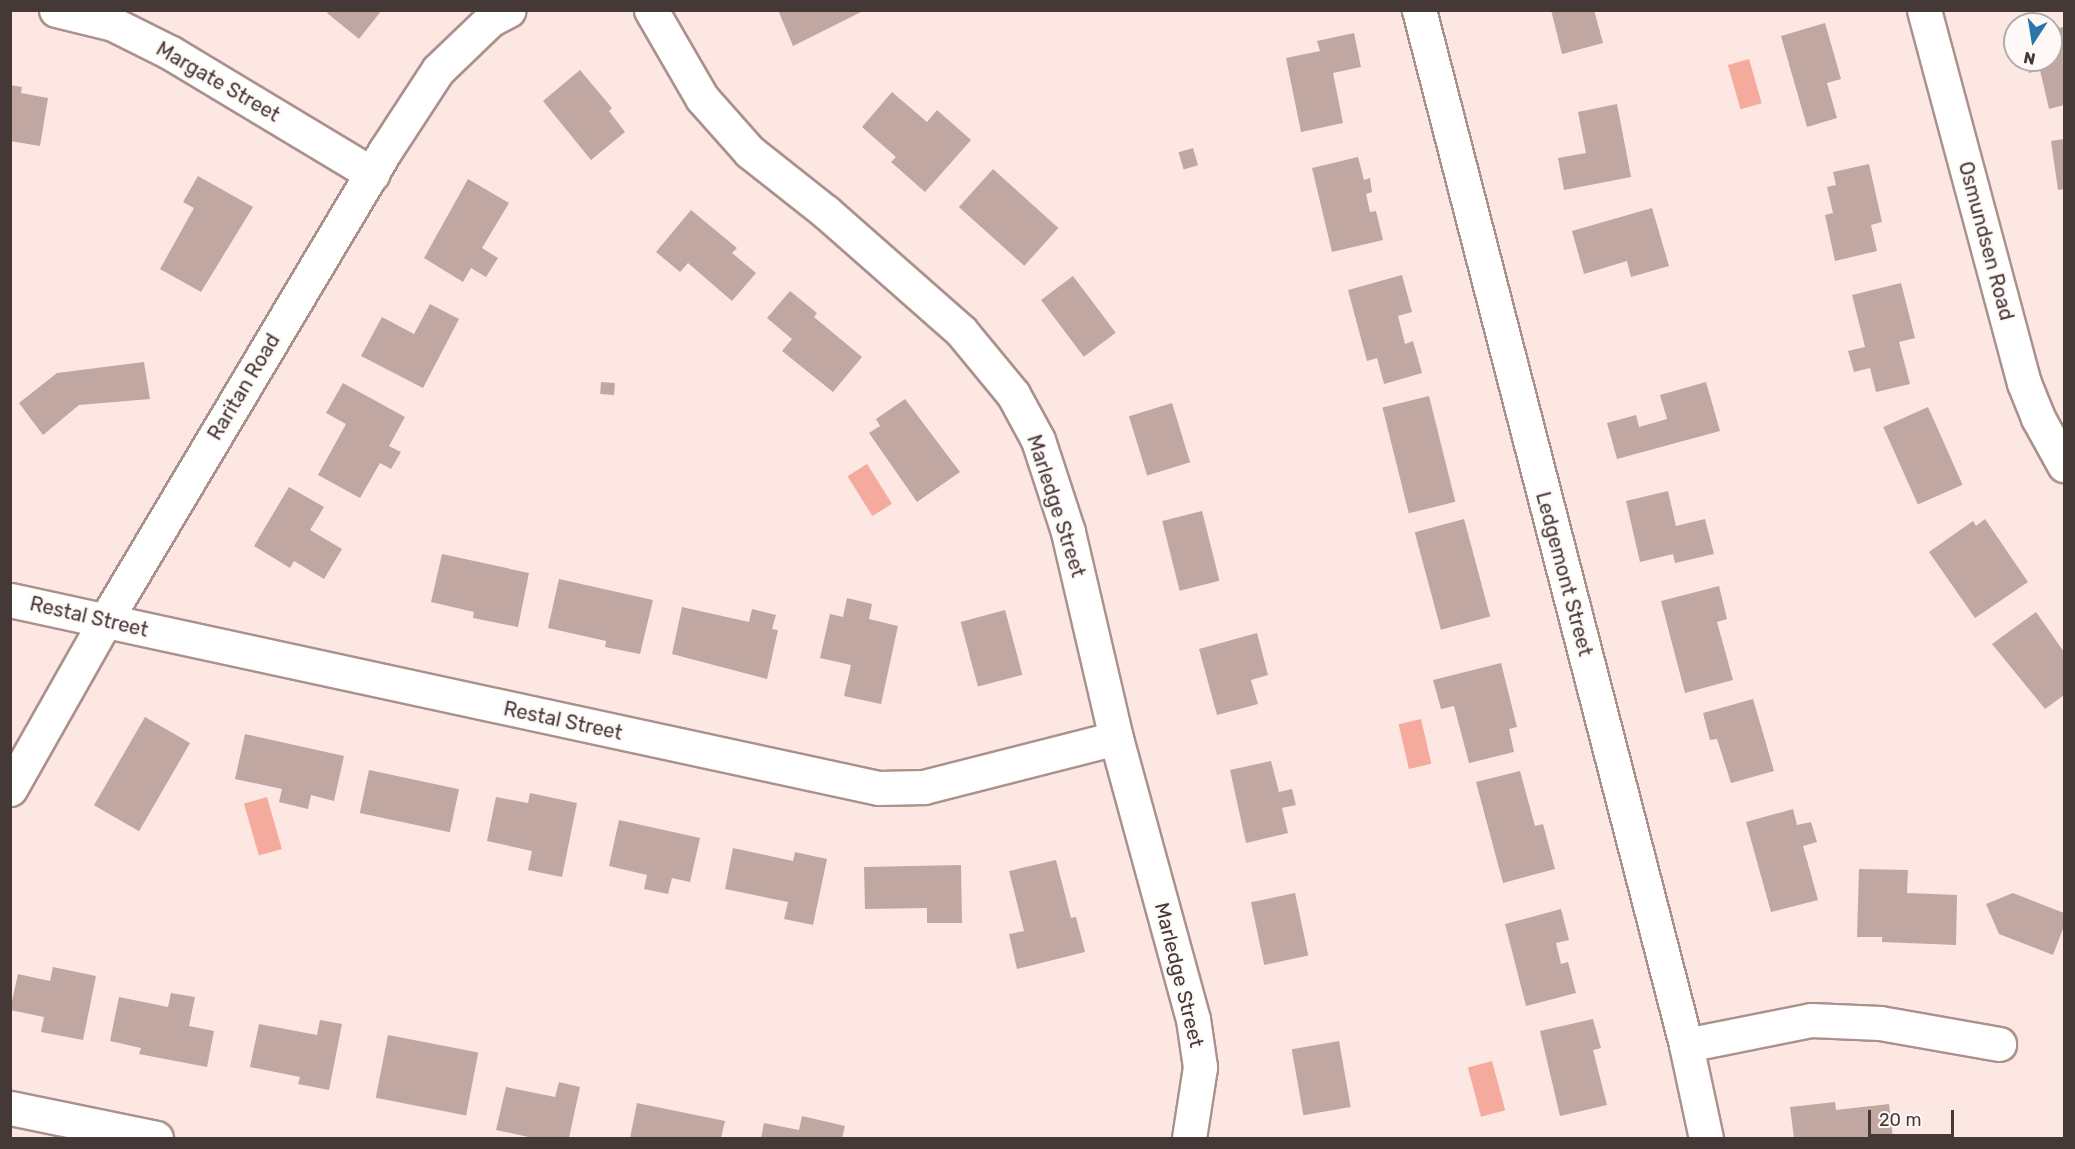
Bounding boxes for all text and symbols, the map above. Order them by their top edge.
north arrow [2003,12,2063,72]
street label: Margate Street [152,37,284,127]
text: N [2022,48,2037,69]
street label: Osmundsen Road [1953,159,2019,323]
street label: Raritan Road [203,329,285,445]
street label: Marledge Street [1022,432,1090,580]
street label: Ledgemont Street [1531,489,1597,659]
street label: Restal Street [27,592,151,642]
street label: Restal Street [501,697,625,745]
street label: Marledge Street [1149,900,1209,1050]
scale bar [1871,1098,1956,1136]
text: 20 m [1879,1109,1921,1131]

